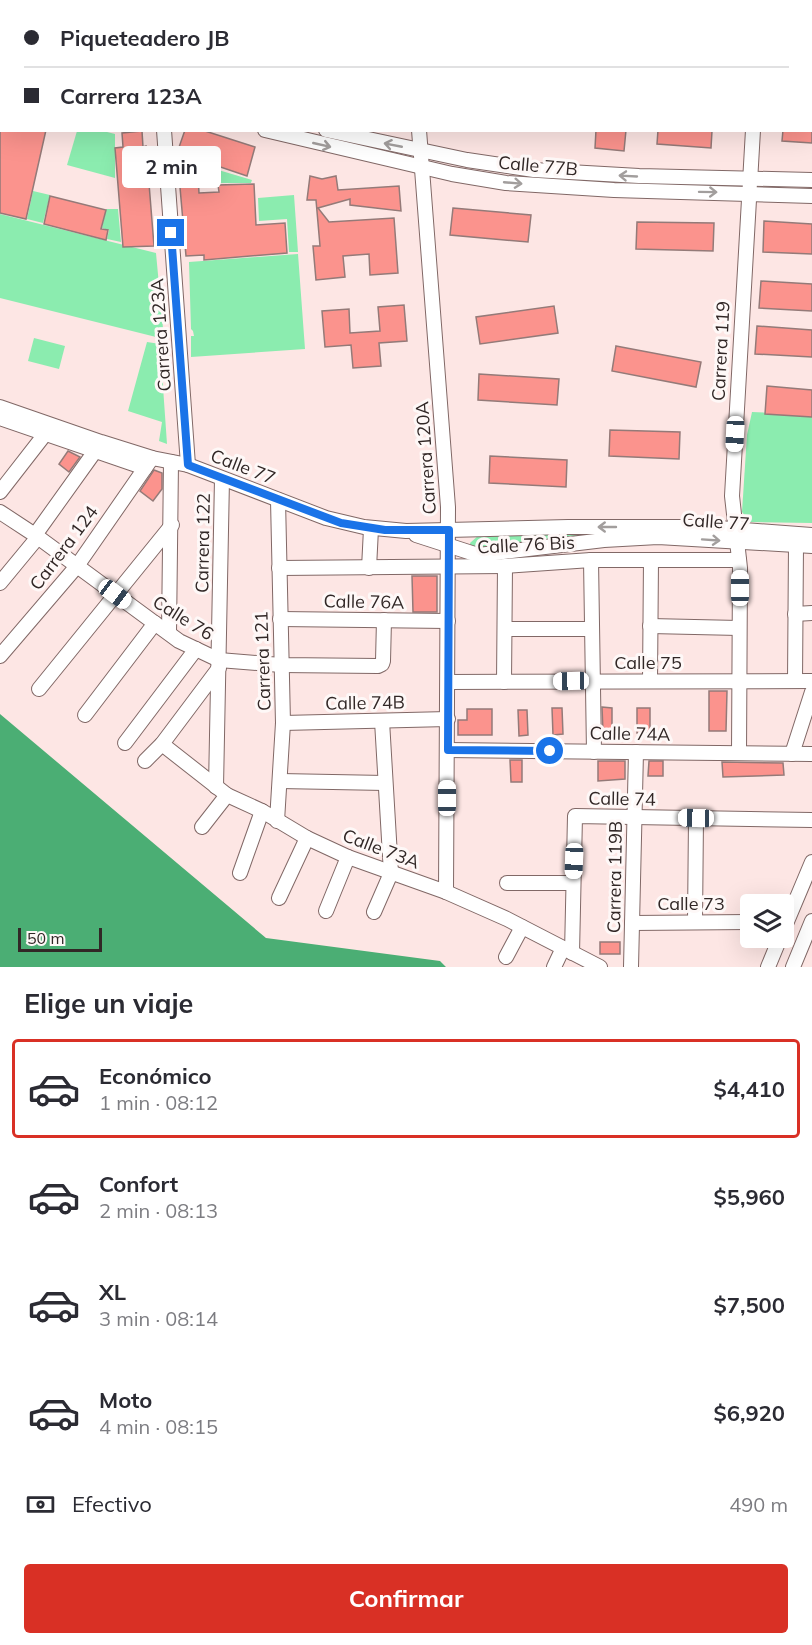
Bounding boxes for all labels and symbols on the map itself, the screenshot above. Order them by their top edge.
one-way arrow [384,139,403,150]
one-way arrow [312,140,331,151]
callout: 2 min [122,146,220,188]
street label: Calle 77B [497,151,579,180]
one-way arrow [618,170,638,181]
one-way arrow [503,178,522,189]
one-way arrow [697,186,717,198]
route end [157,219,184,246]
street label: Carrera 123A [145,278,176,392]
street label: Carrera 119 [706,300,735,401]
street label: Carrera 120A [410,401,441,515]
car [725,416,745,452]
street label: Calle 77 [208,444,279,489]
street label: Carrera 122 [190,493,215,593]
street label: Carrera 124 [24,501,103,595]
street label: Calle 77 [682,508,750,535]
one-way arrow [597,521,617,533]
street label: Calle 76 Bis [477,530,575,559]
one-way arrow [701,534,721,545]
car [731,570,749,606]
car [95,576,135,612]
street label: Calle 76A [323,589,405,614]
street label: Calle 76 [149,590,218,645]
street label: Carrera 121 [249,611,276,711]
street label: Calle 75 [614,651,682,674]
car [553,672,589,690]
street label: Calle 74B [325,690,405,715]
street label: Calle 74A [589,721,671,746]
route start [536,737,563,764]
car [438,780,456,816]
street label: Calle 74 [588,786,656,811]
car [678,809,714,827]
street label: Carrera 119B [602,821,627,933]
street label: Calle 73A [339,823,423,874]
car [564,843,584,879]
street label: Calle 73 [657,892,725,915]
scale bar [18,925,102,953]

